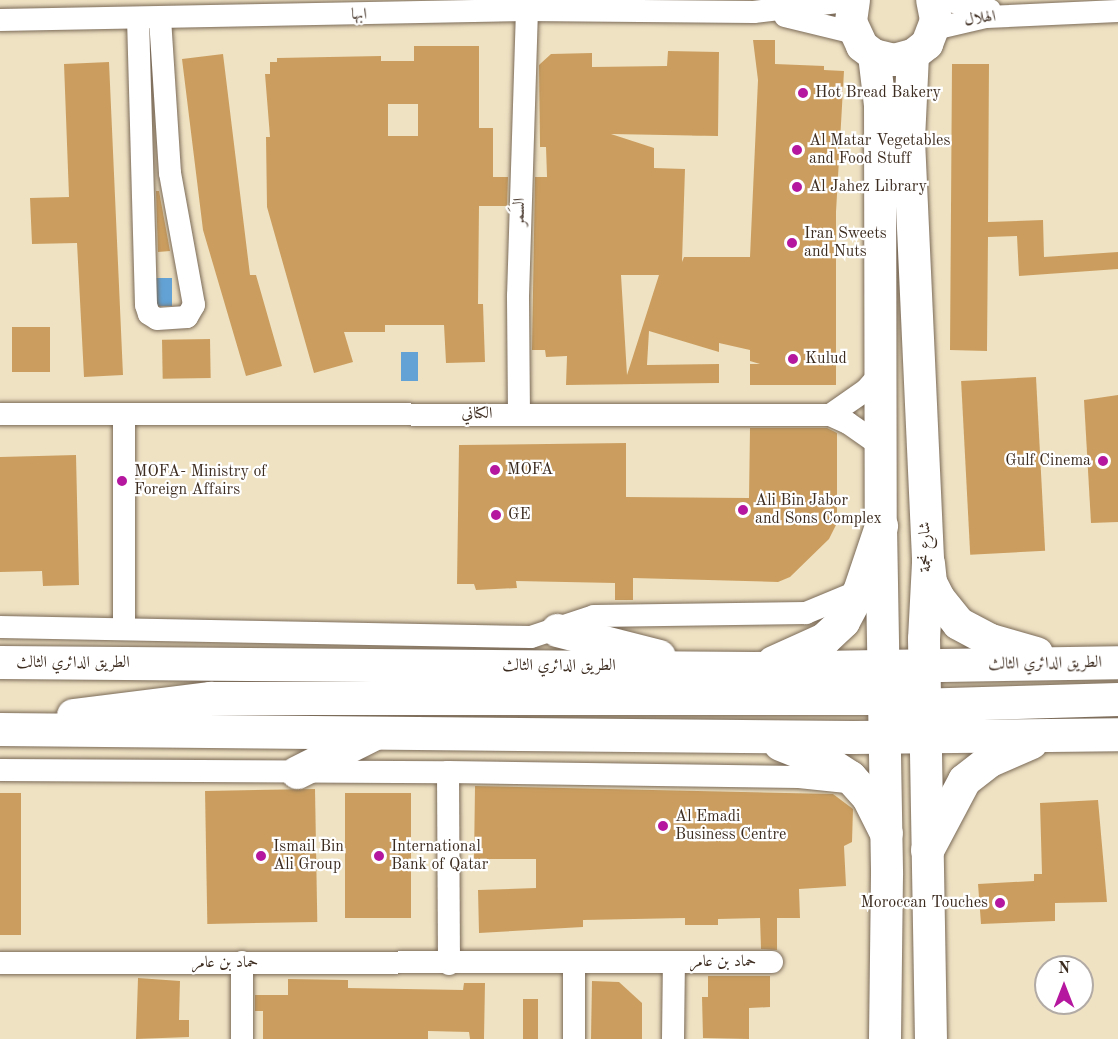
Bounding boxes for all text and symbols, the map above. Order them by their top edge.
street label: ابها [351,5,367,25]
street label: الهلال [963,7,997,31]
place label: Hot Bread Bakery [815,83,941,103]
marker: Hot Bread Bakery [796,86,810,100]
place label: Al Matar Vegetables and Food Stuff [809,131,950,169]
marker: Al Matar Vegetables and Food Stuff [790,143,804,157]
place label: Al Jahez Library [809,177,927,197]
marker: Al Jahez Library [790,180,804,194]
street label: السَمر [510,198,530,226]
place label: Iran Sweets and Nuts [804,224,887,262]
marker: Iran Sweets and Nuts [785,236,799,250]
place label: Kulud [805,349,847,369]
marker: Kulud [786,352,800,366]
street label: الكناني [461,404,493,424]
place label: Gulf Cinema [1005,451,1091,471]
marker: Gulf Cinema [1096,454,1110,468]
place label: MOFA [507,460,553,480]
place label: MOFA- Ministry of Foreign Affairs [134,462,267,500]
marker: MOFA [488,463,502,477]
marker: MOFA- Ministry of Foreign Affairs [115,474,129,488]
place label: Ali Bin Jabor and Sons Complex [755,491,882,529]
marker: Ali Bin Jabor and Sons Complex [736,503,750,517]
place label: GE [508,505,531,525]
marker: GE [489,508,503,522]
street label: شارع نجمة [916,521,936,573]
street label: الطريق الدائري الثالث [16,653,130,673]
street label: الطريق الدائري الثالث [988,653,1102,675]
street label: الطريق الدائري الثالث [502,656,616,676]
place label: Al Emadi Business Centre [675,807,786,845]
marker: Al Emadi Business Centre [656,819,670,833]
place label: Ismail Bin Ali Group [273,837,344,875]
place label: International Bank of Qatar [391,837,488,875]
marker: Ismail Bin Ali Group [254,849,268,863]
marker: International Bank of Qatar [372,849,386,863]
place label: Moroccan Touches [860,893,988,913]
marker: Moroccan Touches [993,896,1007,910]
street label: حماد بن عامر [690,952,756,972]
street label: حماد بن عامر [192,953,258,973]
north arrow [1034,955,1094,1015]
text: N [1058,961,1070,977]

